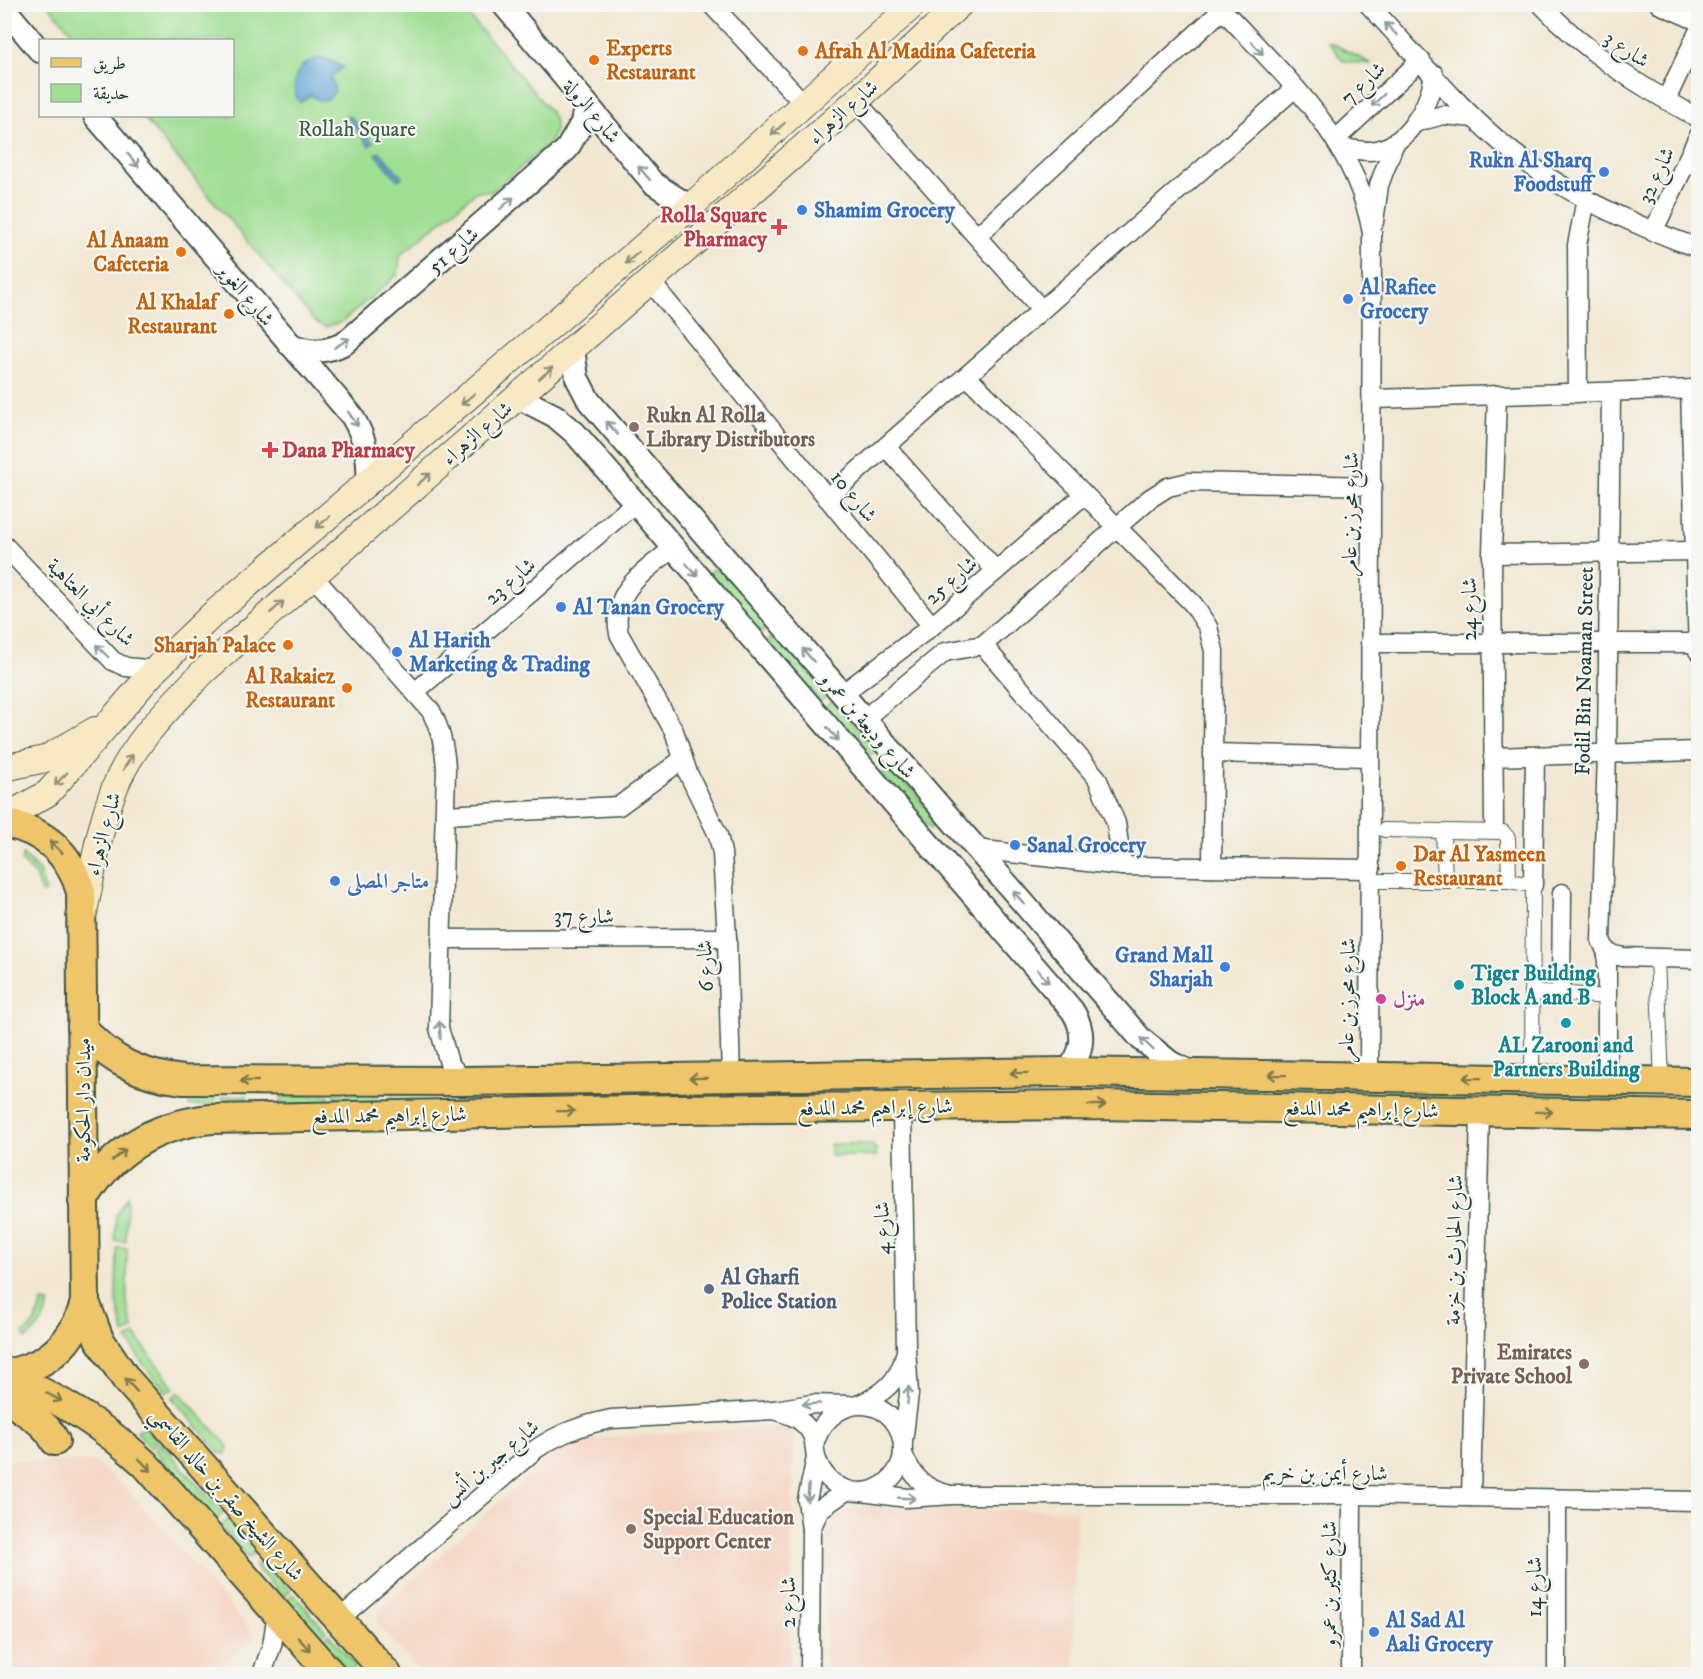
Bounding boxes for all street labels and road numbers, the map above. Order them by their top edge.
street label: شارع 3 [1597,25,1654,78]
street label: شارع 7 [1336,56,1394,114]
street label: شارع الرولة [553,73,626,152]
street label: شارع الزهراء [803,74,887,154]
street label: شارع 32 [1633,143,1685,209]
street label: شارع 51 [423,222,487,283]
street label: شارع الغوير [207,256,280,335]
street label: شارع الزهراء [437,396,521,475]
street label: شارع محرز بن عامر [1337,452,1369,576]
street label: شارع 10 [821,465,882,531]
street label: شارع أبي العتاهية [38,551,142,655]
street label: شارع 25 [920,551,986,614]
street label: شارع 23 [480,553,544,614]
street label: Fodil Bin Noaman Street [1570,566,1600,776]
street label: شارع 24 [1457,577,1487,641]
street label: شارع وديعة بن عمرو [809,665,921,787]
street label: شارع الزهراء [80,790,131,880]
street label: شارع 37 [554,904,614,934]
street label: شارع محرز بن عامر [1334,938,1366,1062]
street label: شارع 6 [692,939,724,992]
street label: ميدان دار الحكومة [71,1038,97,1162]
street label: شارع إبراهيم محمد المدفع [797,1094,953,1129]
street label: شارع إبراهيم محمد المدفع [1283,1096,1439,1131]
street label: شارع إبراهيم محمد المدفع [311,1102,467,1137]
street label: شارع الحارث بن خزمة [1441,1174,1473,1326]
street label: شارع 4 [870,1201,900,1255]
street label: شارع الشيخ صقر بن خالد القاسمي [139,1402,309,1591]
street label: شارع جبر بن أنس [435,1412,547,1514]
street label: شارع أيمن بن خريم [1262,1458,1388,1491]
street label: شارع كثير بن عمرو [1317,1521,1347,1649]
street label: شارع 14 [1522,1557,1552,1617]
street label: شارع 2 [776,1576,806,1628]

